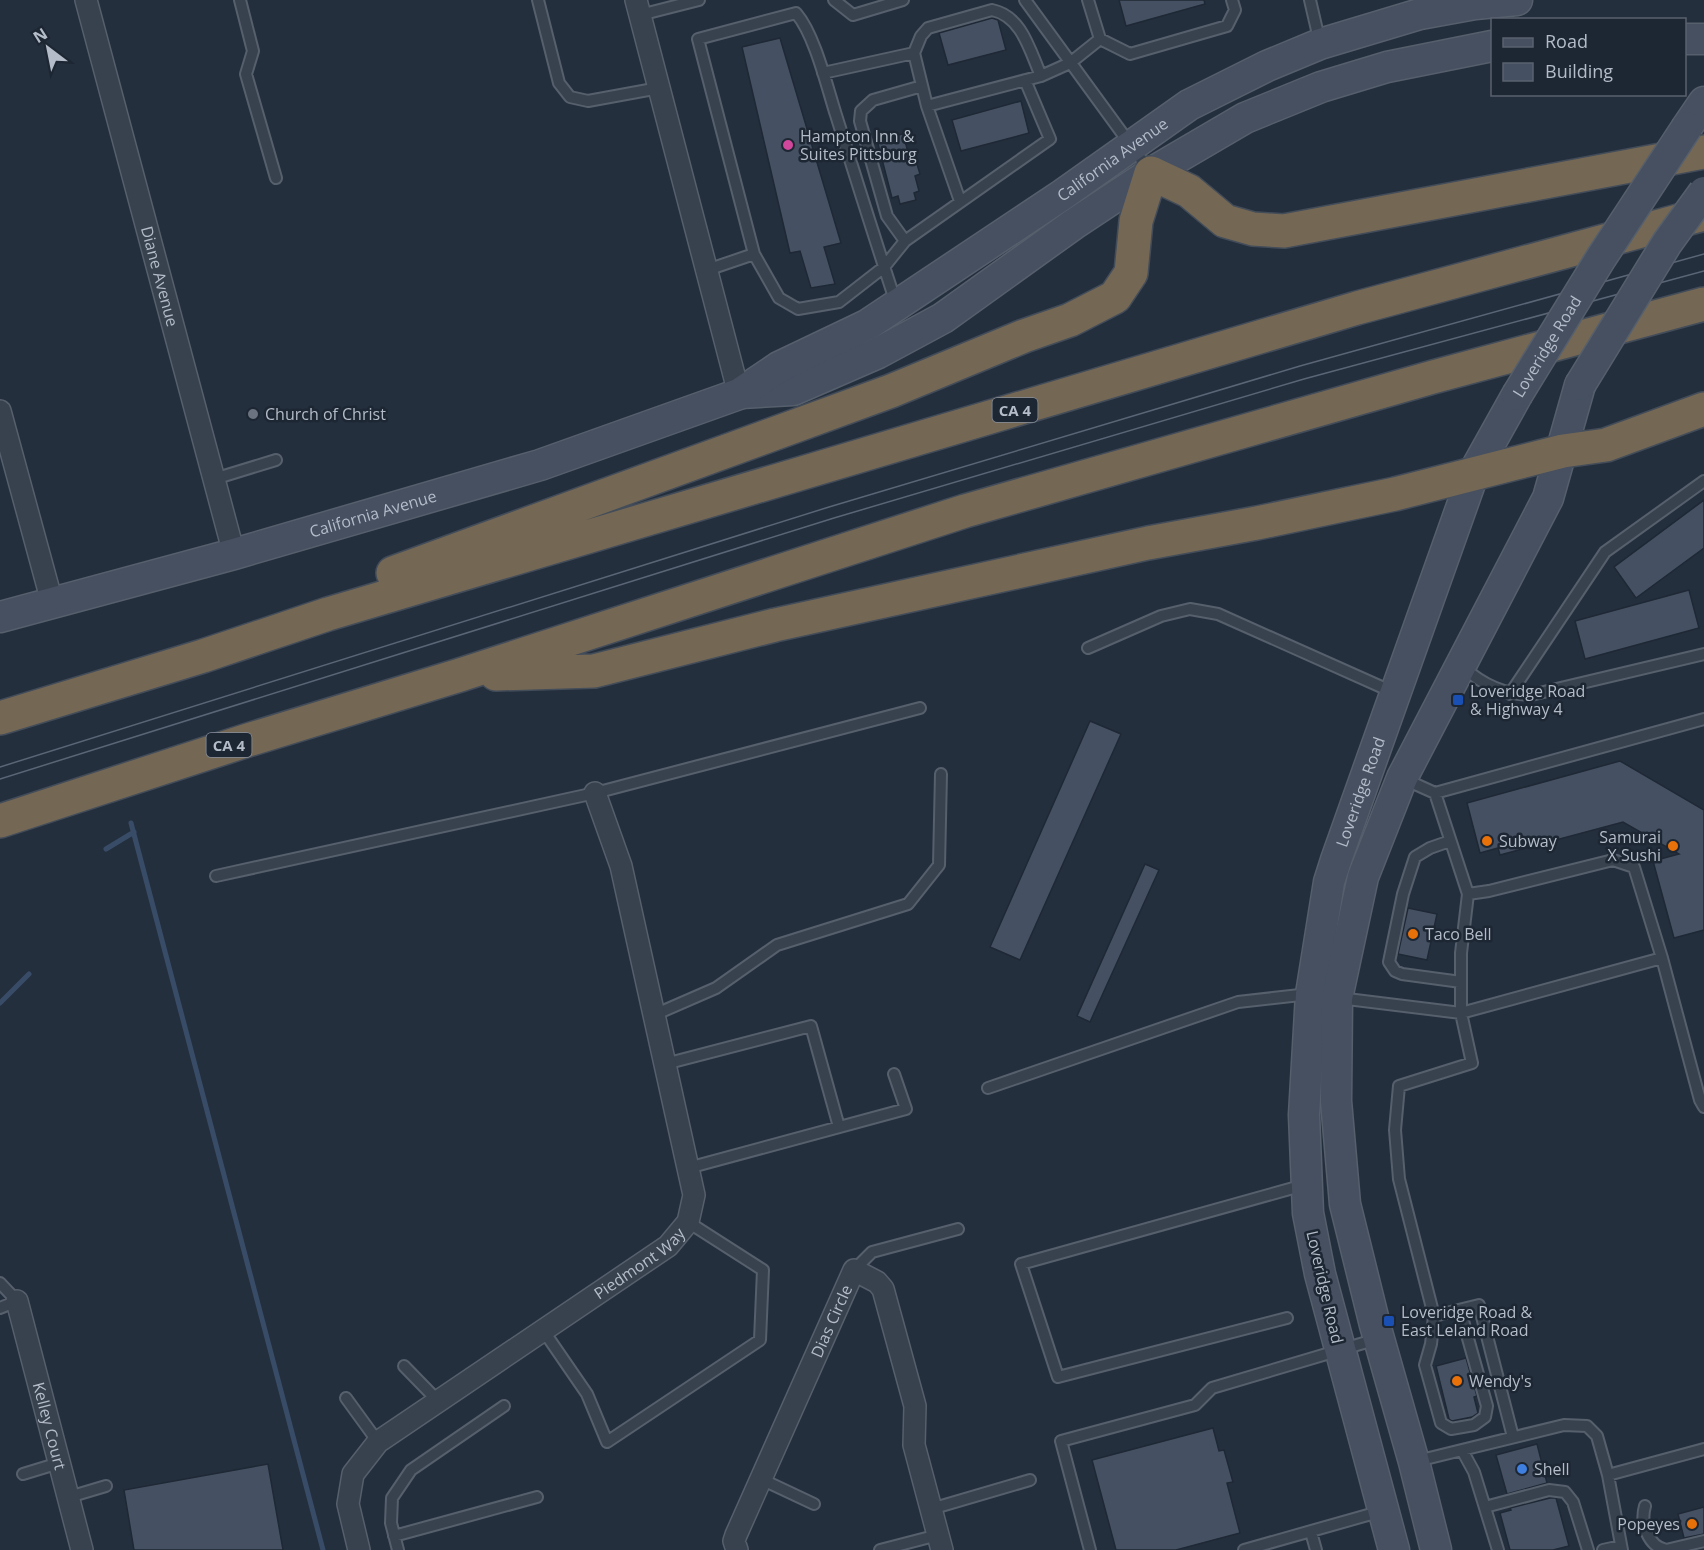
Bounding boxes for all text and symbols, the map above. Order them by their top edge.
north arrow [18,18,78,78]
legend [1491,18,1686,96]
text: N [29,23,51,48]
text: Road [1545,29,1588,53]
text: Building [1545,59,1613,83]
street label: California Avenue [1052,112,1172,206]
place label: Hampton Inn & Suites Pittsburg [800,125,917,165]
marker: Hampton Inn & Suites Pittsburg [781,138,795,152]
street label: Diane Avenue [136,224,184,329]
street label: Loveridge Road [1507,291,1586,401]
road number: CA 4 [992,398,1038,422]
place label: Church of Christ [265,403,386,425]
marker: Church of Christ [246,407,260,421]
street label: California Avenue [307,485,439,542]
place label: Loveridge Road & Highway 4 [1470,680,1585,720]
marker: Loveridge Road & Highway 4 [1451,693,1465,707]
road number: CA 4 [206,733,252,757]
street label: Loveridge Road [1331,734,1390,850]
place label: Samurai X Sushi [1599,826,1661,866]
place label: Subway [1499,830,1558,852]
marker: Subway [1480,834,1494,848]
marker: Samurai X Sushi [1666,839,1680,853]
place label: Taco Bell [1425,923,1492,945]
marker: Taco Bell [1406,927,1420,941]
street label: Piedmont Way [589,1222,690,1304]
street label: Loveridge Road [1301,1228,1349,1346]
street label: Dias Circle [805,1281,857,1361]
place label: Loveridge Road & East Leland Road [1401,1301,1532,1341]
marker: Loveridge Road & East Leland Road [1382,1314,1396,1328]
place label: Wendy's [1469,1370,1532,1392]
marker: Wendy's [1450,1374,1464,1388]
street label: Kelley Court [28,1380,72,1472]
place label: Shell [1534,1458,1570,1480]
marker: Shell [1515,1462,1529,1476]
place label: Popeyes [1617,1513,1680,1535]
marker: Popeyes [1685,1517,1699,1531]

